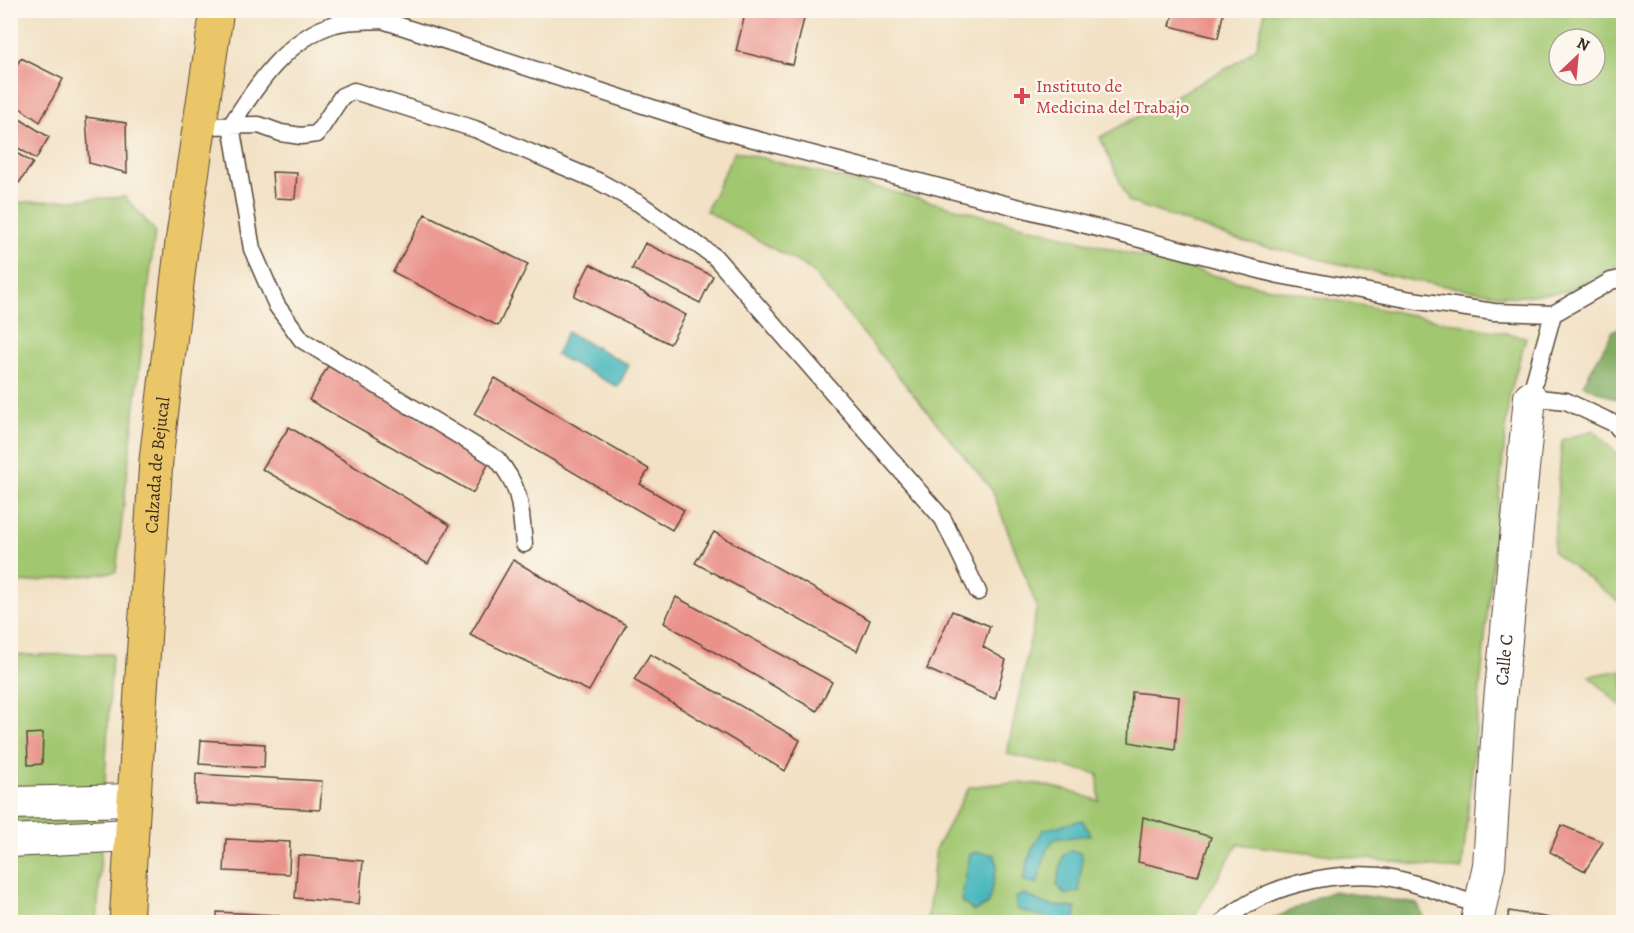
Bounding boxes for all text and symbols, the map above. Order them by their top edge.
north arrow [1547,27,1607,87]
text: N [1573,32,1594,57]
place label: Instituto de Medicina del Trabajo [1036,74,1189,119]
marker: Instituto de Medicina del Trabajo [1013,87,1031,105]
street label: Calzada de Bejucal [139,395,176,534]
street label: Calle C [1490,633,1519,687]

